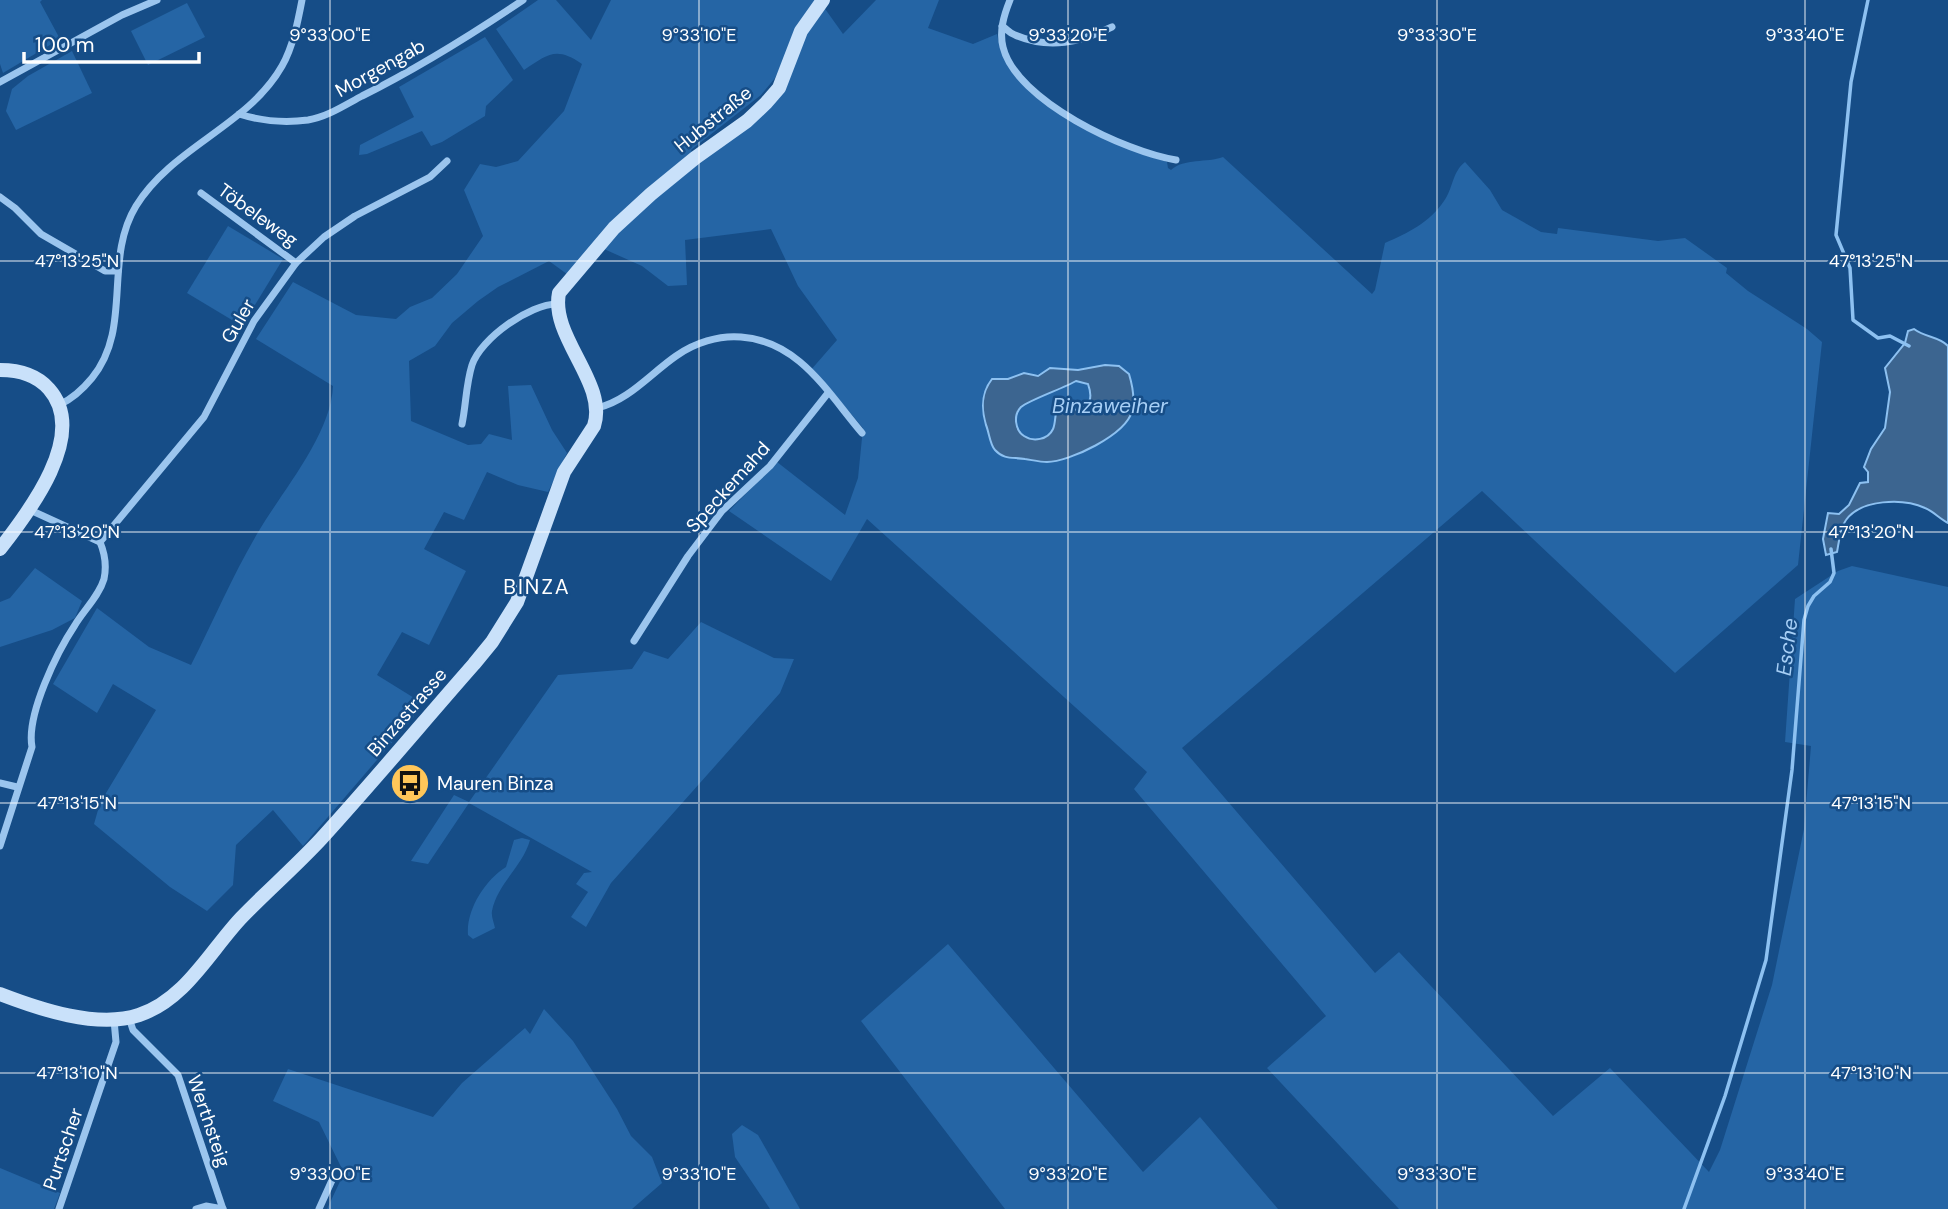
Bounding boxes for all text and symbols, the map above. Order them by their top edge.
scale bar [24,21,200,65]
text: 9°33'00"E [289,23,371,47]
text: 9°33'10"E [662,23,736,47]
text: 9°33'20"E [1028,23,1108,47]
text: 9°33'30"E [1397,23,1477,47]
text: 9°33'40"E [1765,23,1845,47]
text: 100 m [35,31,95,59]
street label: Morgengab [331,33,429,103]
street label: Hubstraße [669,80,757,158]
street label: Töbeleweg [213,178,303,253]
text: 47°13'25"N [35,249,119,273]
text: 47°13'25"N [1829,249,1913,273]
street label: Guler [215,294,261,348]
water label: Binzaweiher [1052,392,1169,420]
street label: Speckemahd [680,436,776,538]
text: 47°13'20"N [34,520,120,544]
text: 47°13'20"N [1828,520,1914,544]
district label: BINZA [503,573,571,601]
water label: Esche [1770,617,1804,677]
street label: Binzastrasse [362,662,452,762]
bus stop icon: Mauren Binza [389,762,431,804]
place label: Mauren Binza [437,771,554,796]
text: 47°13'15"N [37,791,117,815]
text: 47°13'15"N [1831,791,1911,815]
text: 47°13'10"N [36,1061,118,1085]
text: 47°13'10"N [1830,1061,1912,1085]
street label: Werthsteig [182,1072,237,1171]
street label: Purtscher [37,1104,89,1194]
text: 9°33'00"E [289,1162,371,1186]
text: 9°33'10"E [662,1162,736,1186]
text: 9°33'20"E [1028,1162,1108,1186]
text: 9°33'30"E [1397,1162,1477,1186]
text: 9°33'40"E [1765,1162,1845,1186]

